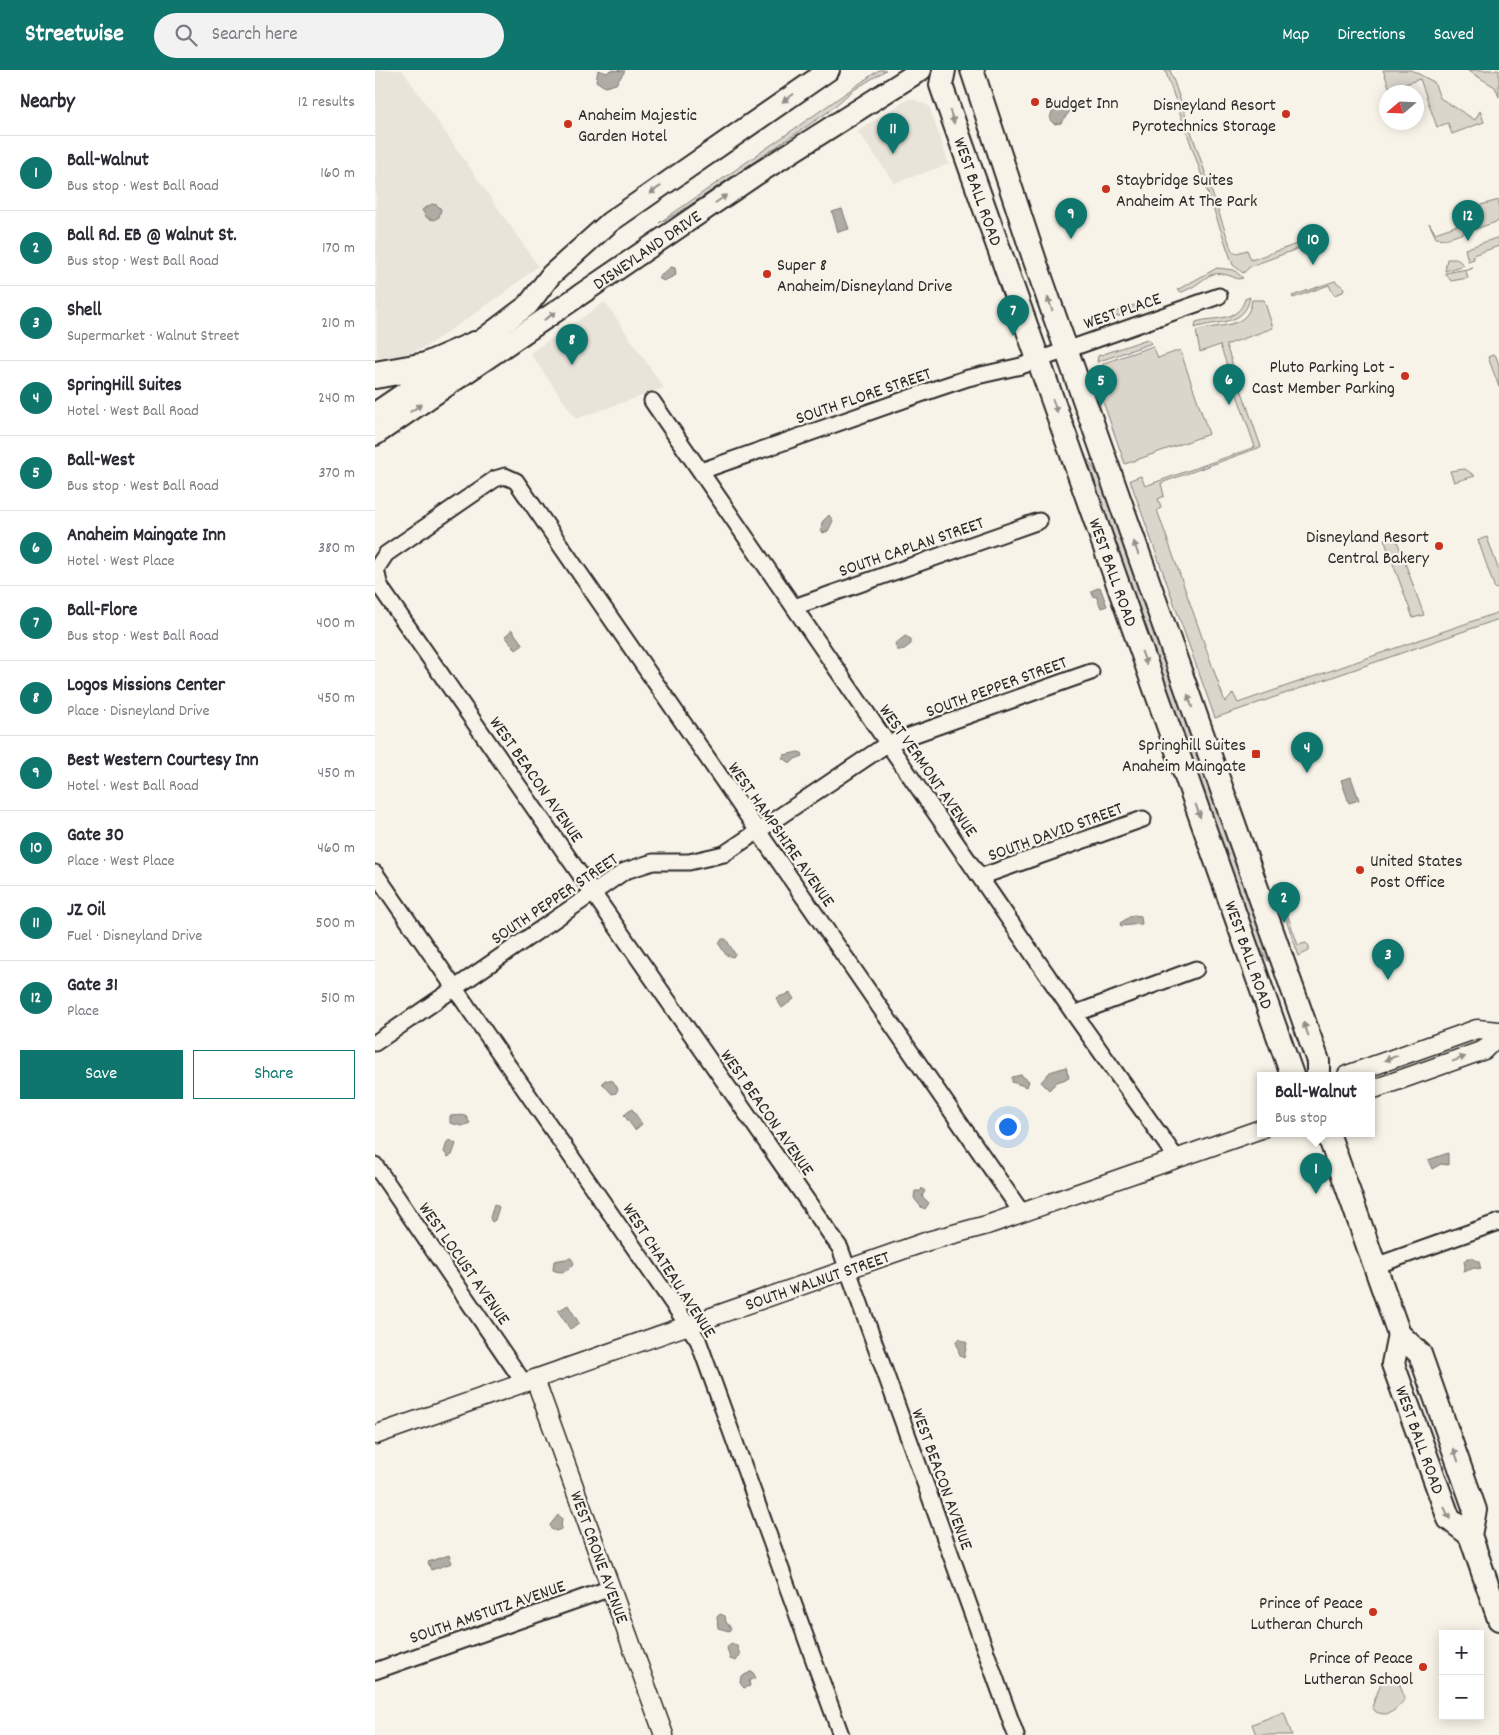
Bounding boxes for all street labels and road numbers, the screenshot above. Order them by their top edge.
street label: WEST BALL ROAD [945,135,1007,250]
street label: DISNEYLAND DRIVE [589,205,707,297]
street label: WEST PLACE [1081,287,1165,337]
street label: SOUTH FLORE STREET [793,362,935,432]
street label: SOUTH CAPLAN STREET [836,512,988,585]
street label: WEST BALL ROAD [1081,515,1142,630]
street label: SOUTH PEPPER STREET [923,651,1071,726]
street label: WEST VERMONT AVENUE [872,700,982,843]
street label: WEST BEACON AVENUE [482,712,588,849]
street label: WEST HAMPSHIRE AVENUE [720,758,839,913]
street label: SOUTH DAVID STREET [985,797,1127,869]
street label: SOUTH PEPPER STREET [487,848,624,952]
street label: WEST BALL ROAD [1216,898,1278,1013]
street label: WEST BEACON AVENUE [713,1045,819,1182]
street label: WEST LOCUST AVENUE [411,1198,515,1331]
street label: WEST CHATEAU AVENUE [615,1199,721,1344]
street label: SOUTH WALNUT STREET [742,1246,893,1319]
street label: WEST BALL ROAD [1387,1383,1449,1498]
street label: WEST BEACON AVENUE [903,1406,978,1554]
street label: WEST CRONE AVENUE [562,1488,633,1628]
street label: SOUTH AMSTUTZ AVENUE [407,1575,569,1652]

